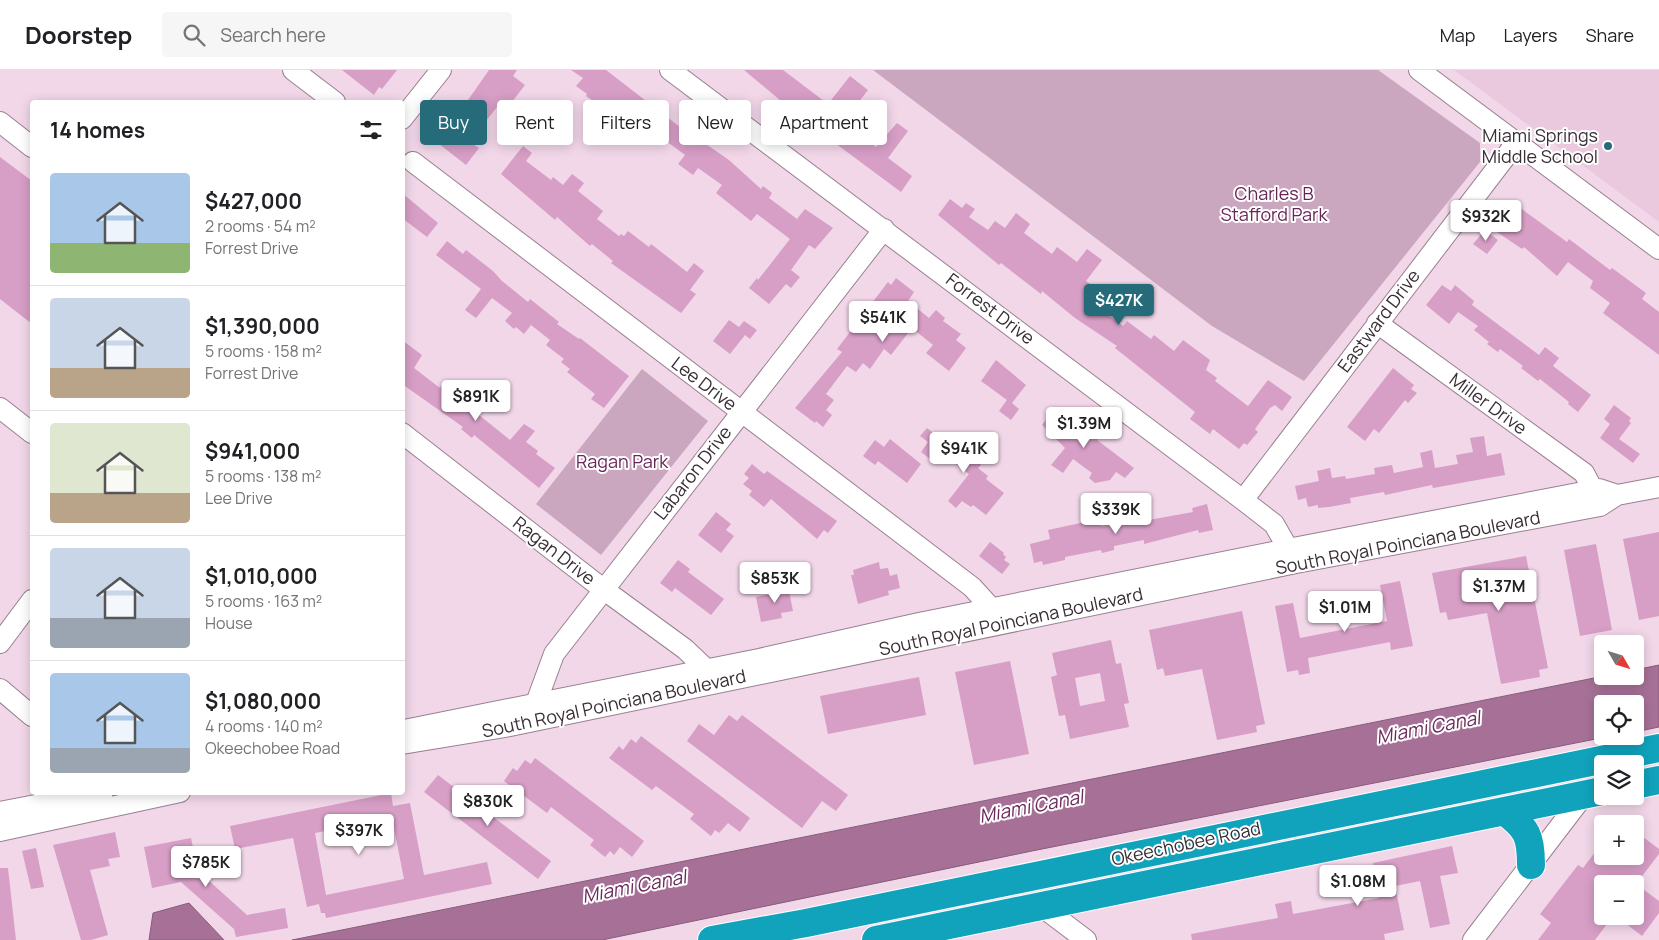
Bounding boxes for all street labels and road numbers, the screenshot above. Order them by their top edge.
street label: Eastward Drive [1332,264,1425,377]
street label: Forrest Drive [941,267,1040,349]
street label: Lee Drive [667,351,742,416]
street label: Miller Drive [1445,367,1532,439]
street label: Labaron Drive [648,420,737,524]
street label: South Royal Poinciana Boulevard [1273,505,1542,579]
street label: Ragan Drive [508,510,601,590]
street label: South Royal Poinciana Boulevard [877,581,1145,661]
street label: South Royal Poinciana Boulevard [480,663,748,743]
street label: Okeechobee Road [1109,815,1263,871]

